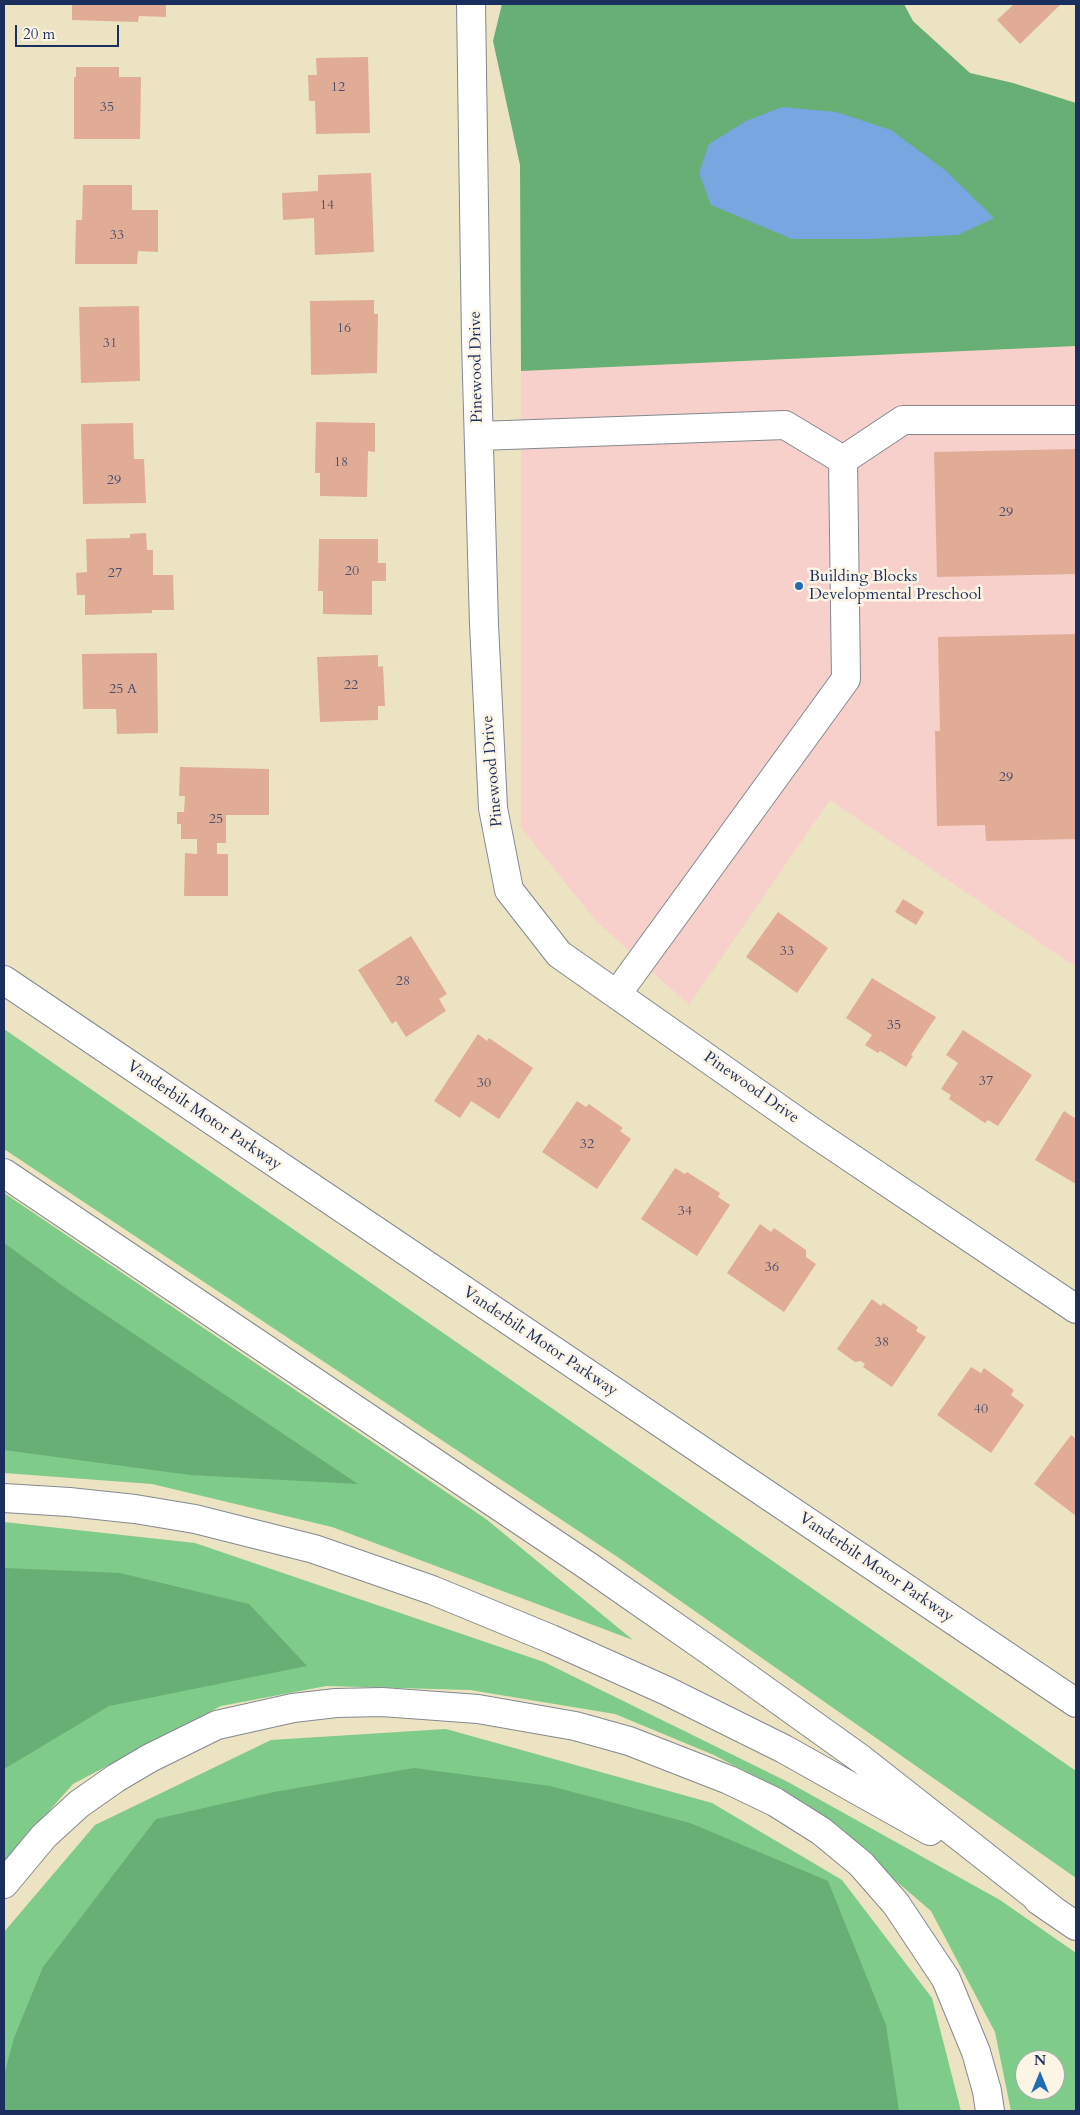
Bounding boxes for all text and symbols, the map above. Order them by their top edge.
scale bar [18,15,121,47]
text: 20 m [23,24,55,44]
house number: 12 [331,80,345,96]
house number: 35 [100,100,114,116]
house number: 14 [320,198,334,214]
house number: 33 [110,228,124,244]
street label: Pinewood Drive [466,311,488,423]
house number: 16 [337,321,351,337]
house number: 31 [103,336,117,352]
house number: 18 [334,455,348,471]
house number: 29 [107,473,121,489]
house number: 29 [999,505,1013,521]
house number: 20 [345,564,359,580]
house number: 27 [108,566,122,582]
place label: Building Blocks Developmental Preschool [809,567,981,605]
marker: Building Blocks Developmental Preschool [793,580,805,592]
house number: 22 [344,678,358,694]
house number: 25 A [109,682,137,698]
street label: Pinewood Drive [479,714,507,828]
house number: 29 [999,770,1013,786]
house number: 25 [209,812,223,828]
house number: 33 [780,944,794,960]
house number: 28 [396,974,410,990]
house number: 35 [887,1018,901,1034]
street label: Pinewood Drive [700,1048,802,1128]
street label: Vanderbilt Motor Parkway [123,1057,285,1175]
house number: 37 [979,1074,993,1090]
house number: 30 [477,1076,491,1092]
house number: 32 [580,1137,594,1153]
house number: 34 [678,1204,692,1220]
house number: 36 [765,1260,779,1276]
street label: Vanderbilt Motor Parkway [459,1283,621,1401]
house number: 38 [875,1335,889,1351]
house number: 40 [974,1402,988,1418]
street label: Vanderbilt Motor Parkway [795,1509,957,1627]
north arrow [1015,2050,1065,2100]
text: N [1034,2051,1046,2070]

